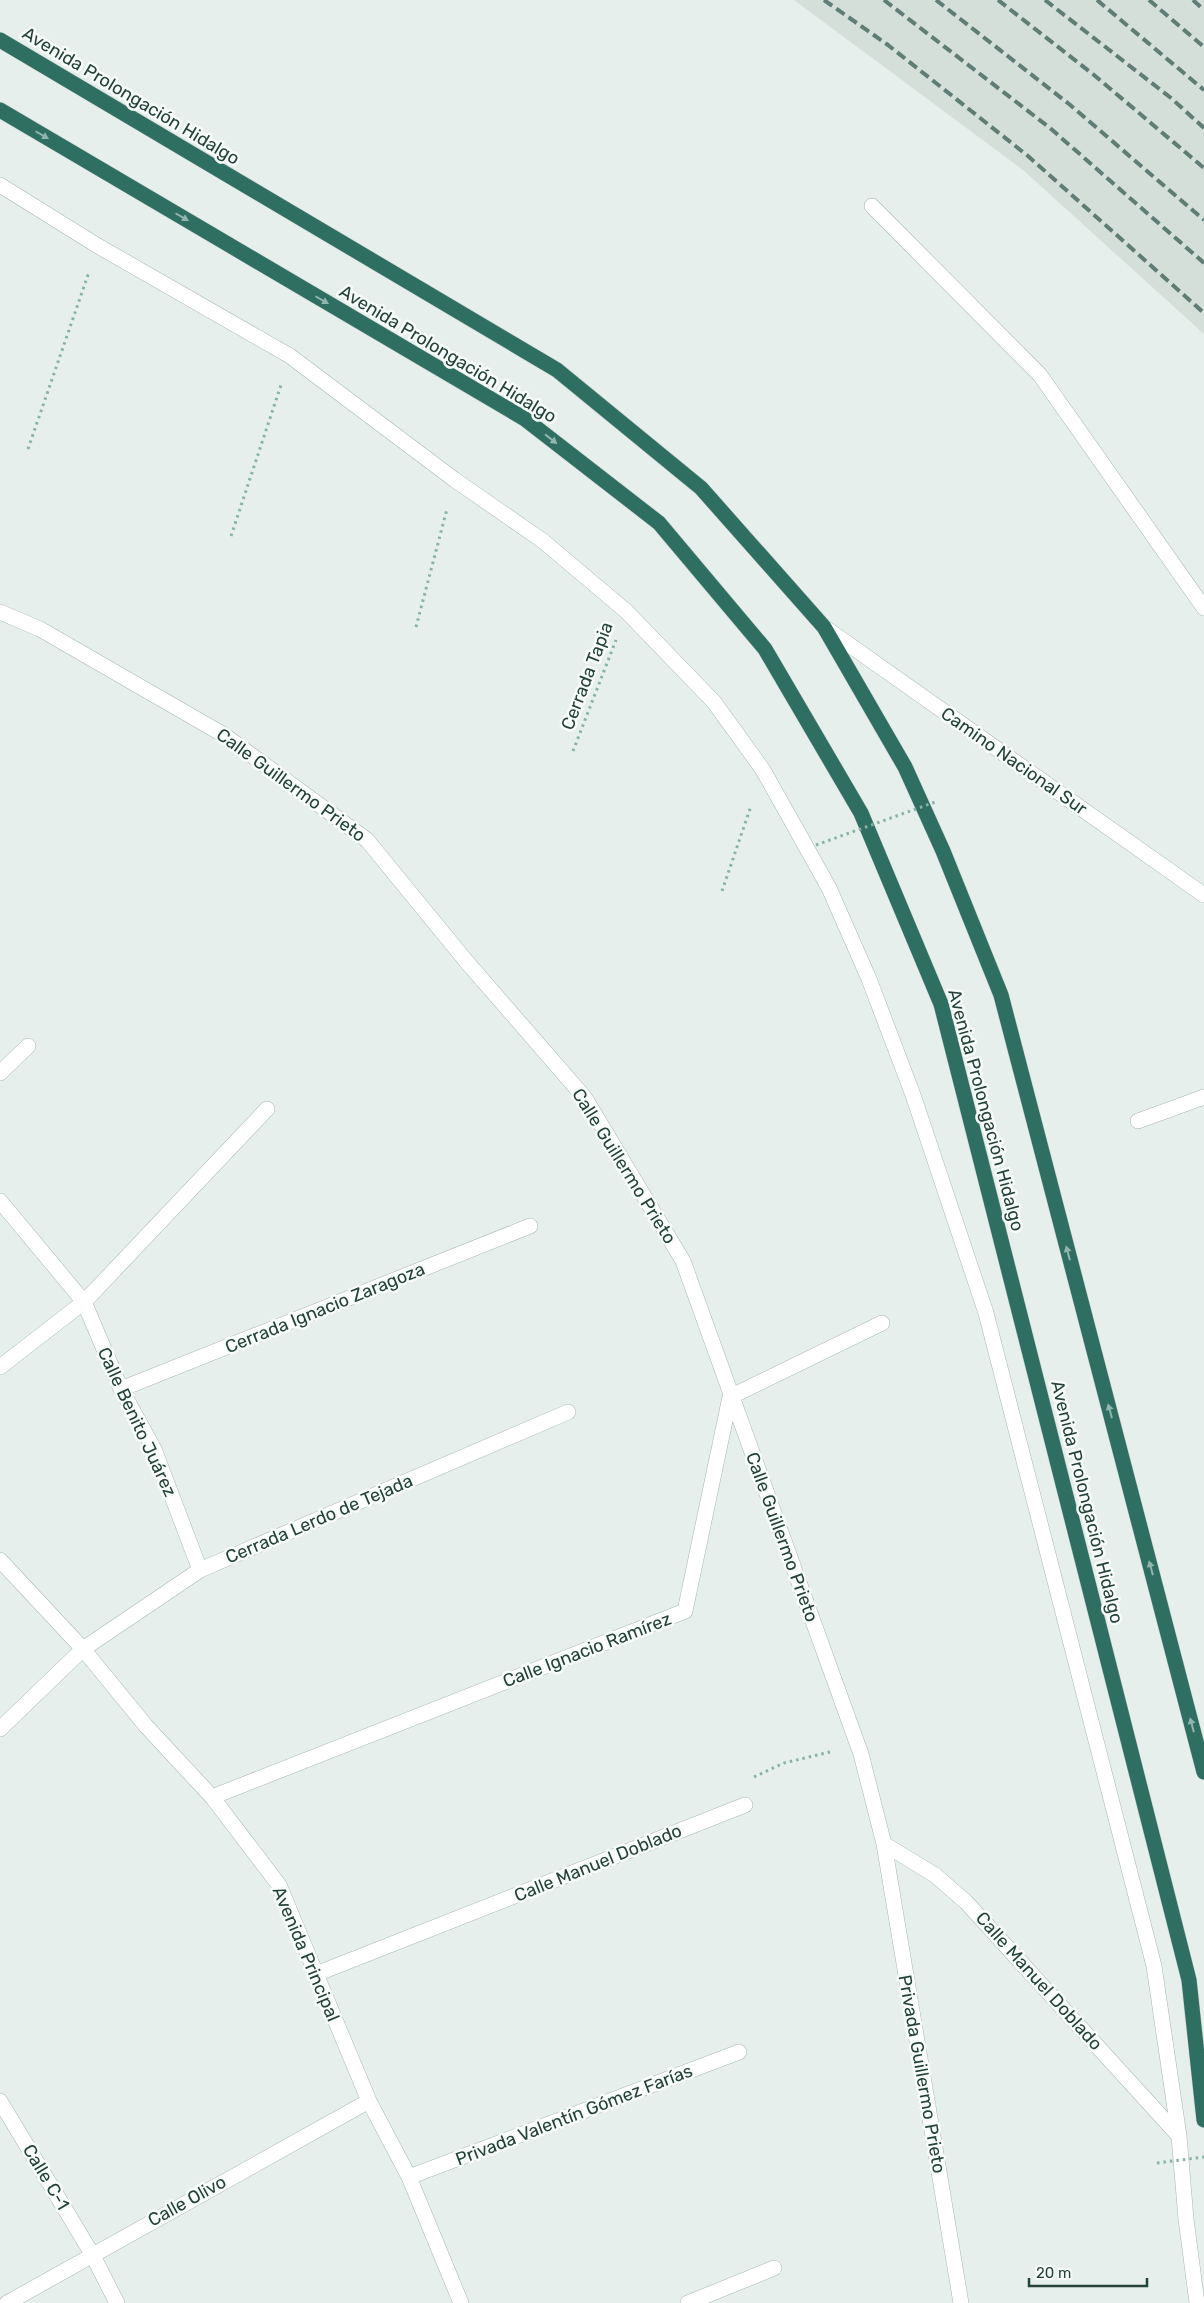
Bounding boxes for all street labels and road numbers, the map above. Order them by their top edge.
street label: Avenida Prolongación Hidalgo [18,22,244,170]
street label: Avenida Prolongación Hidalgo [335,280,561,428]
street label: Cerrada Tapia [556,619,618,733]
street label: Camino Nacional Sur [937,702,1091,820]
street label: Calle Guillermo Prieto [212,723,370,847]
street label: Avenida Prolongación Hidalgo [943,987,1029,1233]
street label: Calle Guillermo Prieto [567,1084,681,1248]
street label: Cerrada Ignacio Zaragoza [222,1258,428,1358]
street label: Calle Benito Juárez [93,1344,181,1500]
street label: Avenida Prolongación Hidalgo [1046,1378,1128,1626]
street label: Calle Guillermo Prieto [741,1449,823,1625]
street label: Cerrada Lerdo de Tejada [222,1470,416,1568]
street label: Calle Ignacio Ramírez [500,1608,674,1692]
street label: Calle Manuel Doblado [511,1819,685,1907]
street label: Avenida Principal [268,1883,344,2025]
street label: Calle Manuel Doblado [971,1907,1107,2055]
street label: Privada Guillermo Prieto [894,1973,950,2175]
street label: Privada Valentín Gómez Farías [452,2060,696,2170]
street label: Calle C-1 [18,2140,74,2214]
street label: Calle Olivo [144,2171,230,2231]

